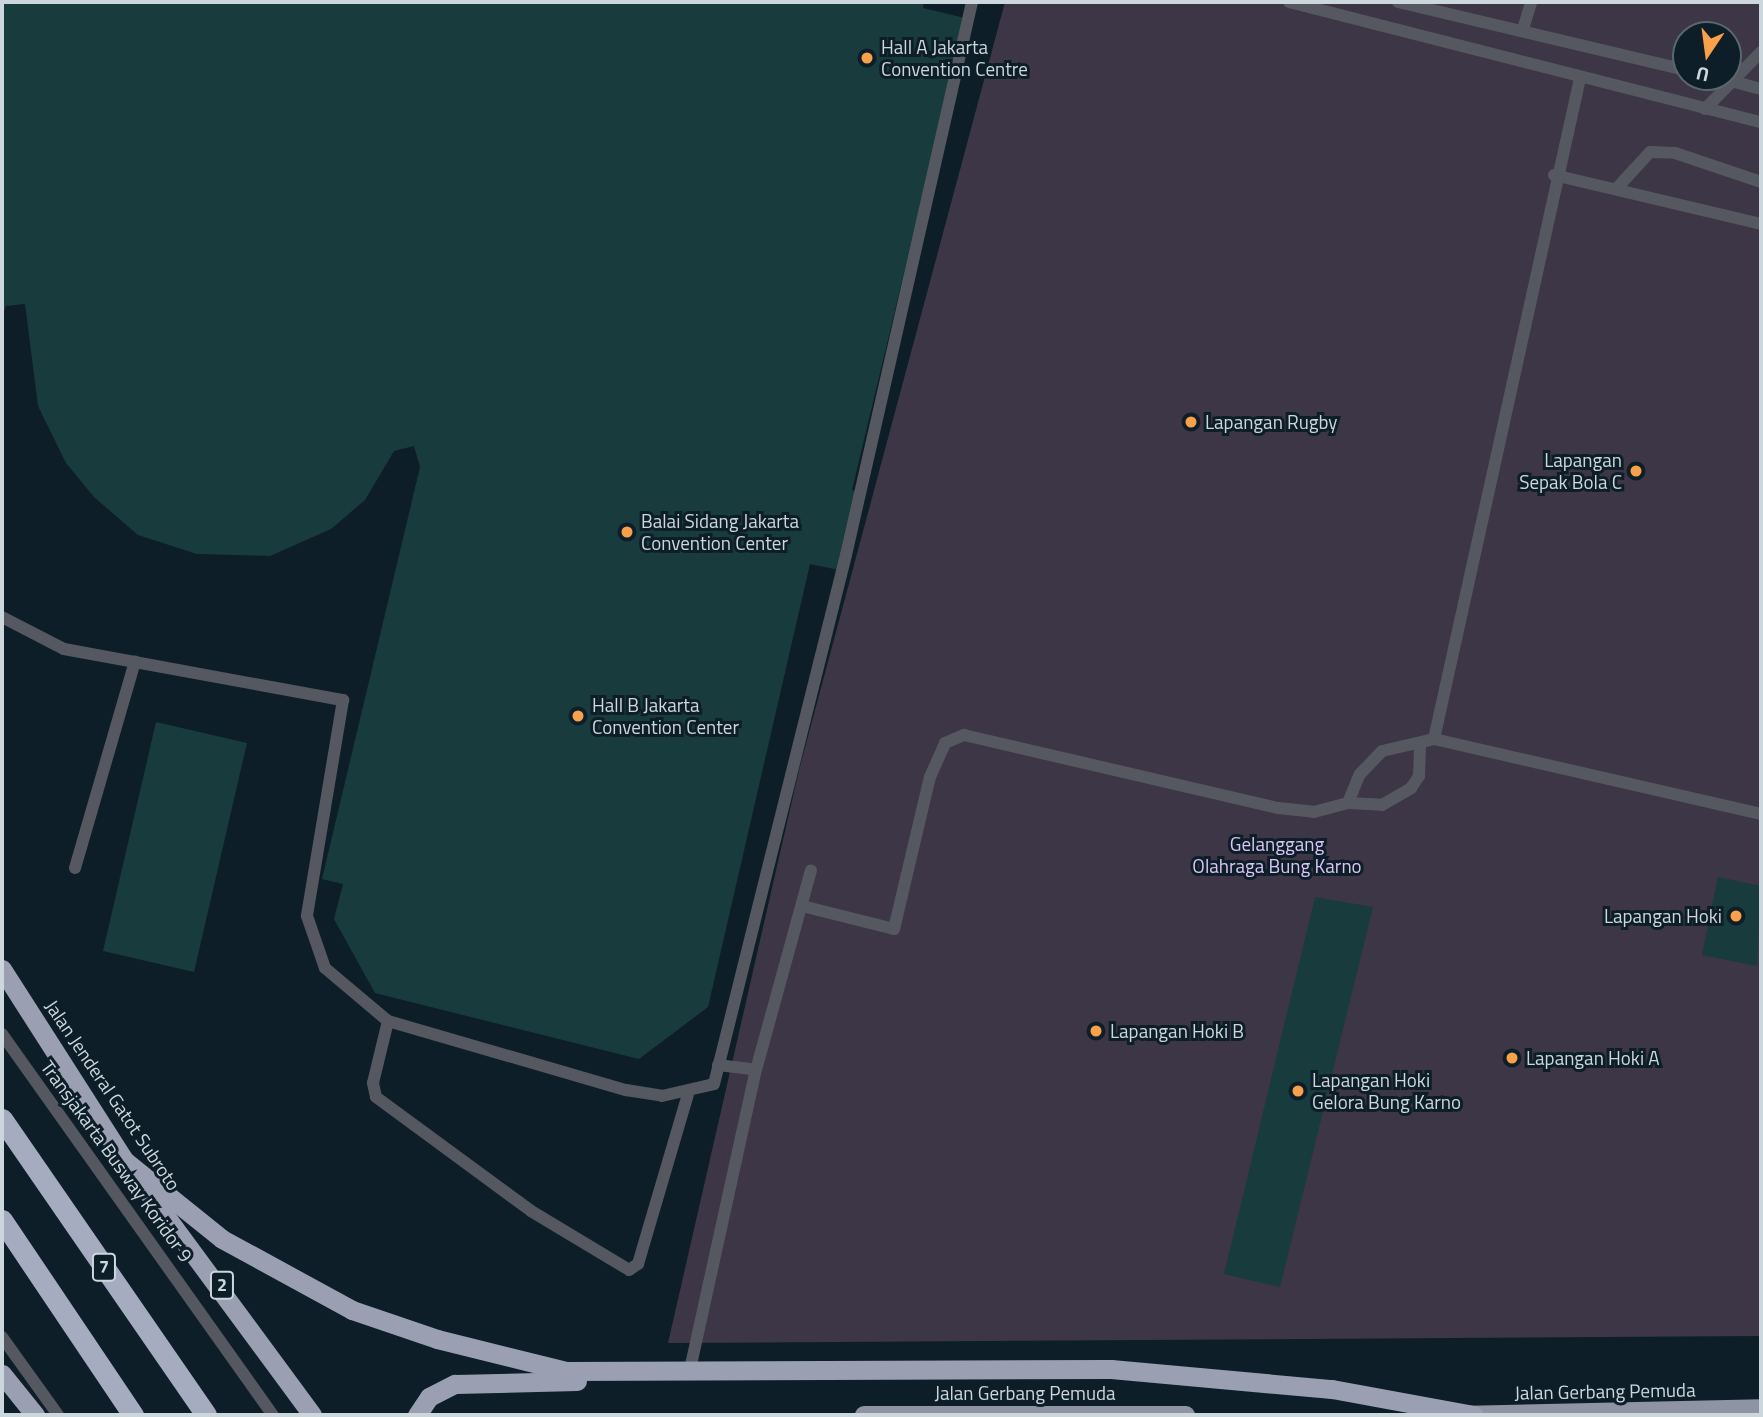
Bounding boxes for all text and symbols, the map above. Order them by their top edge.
north arrow [1672,21,1742,91]
place label: Hall A Jakarta Convention Centre [881,36,1028,80]
marker: Hall A Jakarta Convention Centre [859,50,875,66]
text: U [1693,59,1712,91]
place label: Lapangan Rugby [1205,411,1338,433]
marker: Lapangan Rugby [1183,414,1199,430]
place label: Lapangan Sepak Bola C [1519,449,1622,493]
marker: Lapangan Sepak Bola C [1628,463,1644,479]
place label: Balai Sidang Jakarta Convention Center [641,510,799,554]
marker: Balai Sidang Jakarta Convention Center [619,524,635,540]
place label: Hall B Jakarta Convention Center [592,694,739,738]
marker: Hall B Jakarta Convention Center [570,708,586,724]
park label: Gelanggang Olahraga Bung Karno [1192,833,1362,877]
place label: Lapangan Hoki [1604,905,1722,927]
marker: Lapangan Hoki [1728,908,1744,924]
street label: Jalan Jenderal Gatot Subroto [41,995,185,1195]
place label: Lapangan Hoki B [1110,1020,1244,1042]
marker: Lapangan Hoki B [1088,1023,1104,1039]
place label: Lapangan Hoki A [1526,1047,1660,1069]
marker: Lapangan Hoki A [1504,1050,1520,1066]
street label: Transjakarta Busway Koridor 9 [36,1056,198,1266]
place label: Lapangan Hoki Gelora Bung Karno [1312,1069,1461,1113]
marker: Lapangan Hoki Gelora Bung Karno [1290,1083,1306,1099]
road number: 7 [92,1252,116,1282]
road number: 2 [210,1270,234,1300]
street label: Jalan Gerbang Pemuda [1514,1378,1696,1404]
street label: Jalan Gerbang Pemuda [934,1382,1116,1404]

